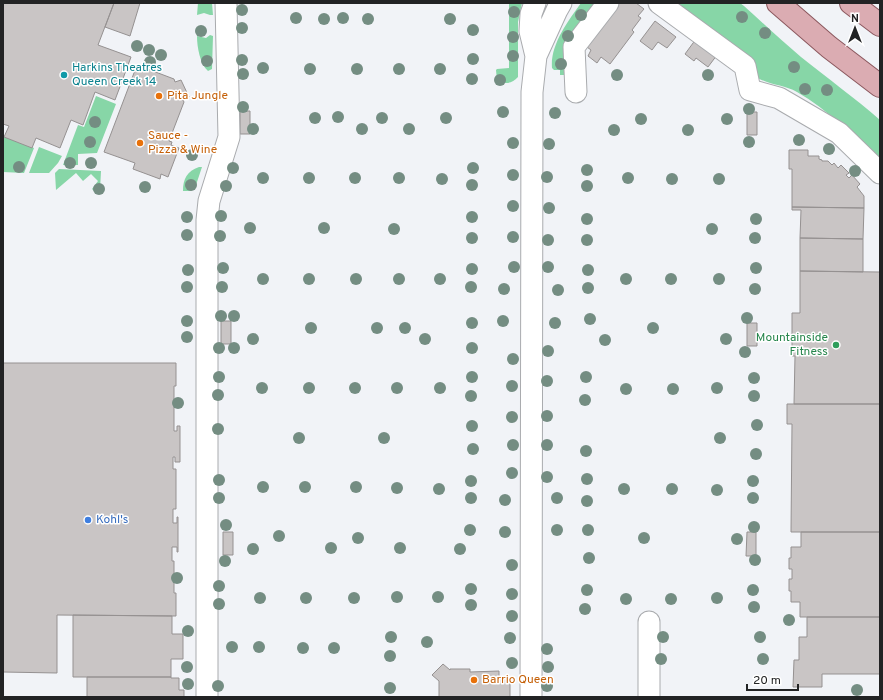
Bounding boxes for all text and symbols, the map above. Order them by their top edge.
north arrow [835,8,875,48]
text: N [851,12,859,26]
place label: Harkins Theatres Queen Creek 14 [72,60,162,90]
marker: Harkins Theatres Queen Creek 14 [59,70,69,80]
place label: Pita Jungle [167,88,228,104]
marker: Pita Jungle [154,91,164,101]
place label: Sauce - Pizza & Wine [148,128,217,158]
marker: Sauce - Pizza & Wine [135,138,145,148]
place label: Mountainside Fitness [756,330,828,360]
marker: Mountainside Fitness [831,340,841,350]
place label: Kohl's [96,512,128,528]
marker: Kohl's [83,515,93,525]
scale bar [747,666,798,692]
place label: Barrio Queen [482,672,554,688]
text: 20 m [753,673,781,689]
marker: Barrio Queen [469,675,479,685]

